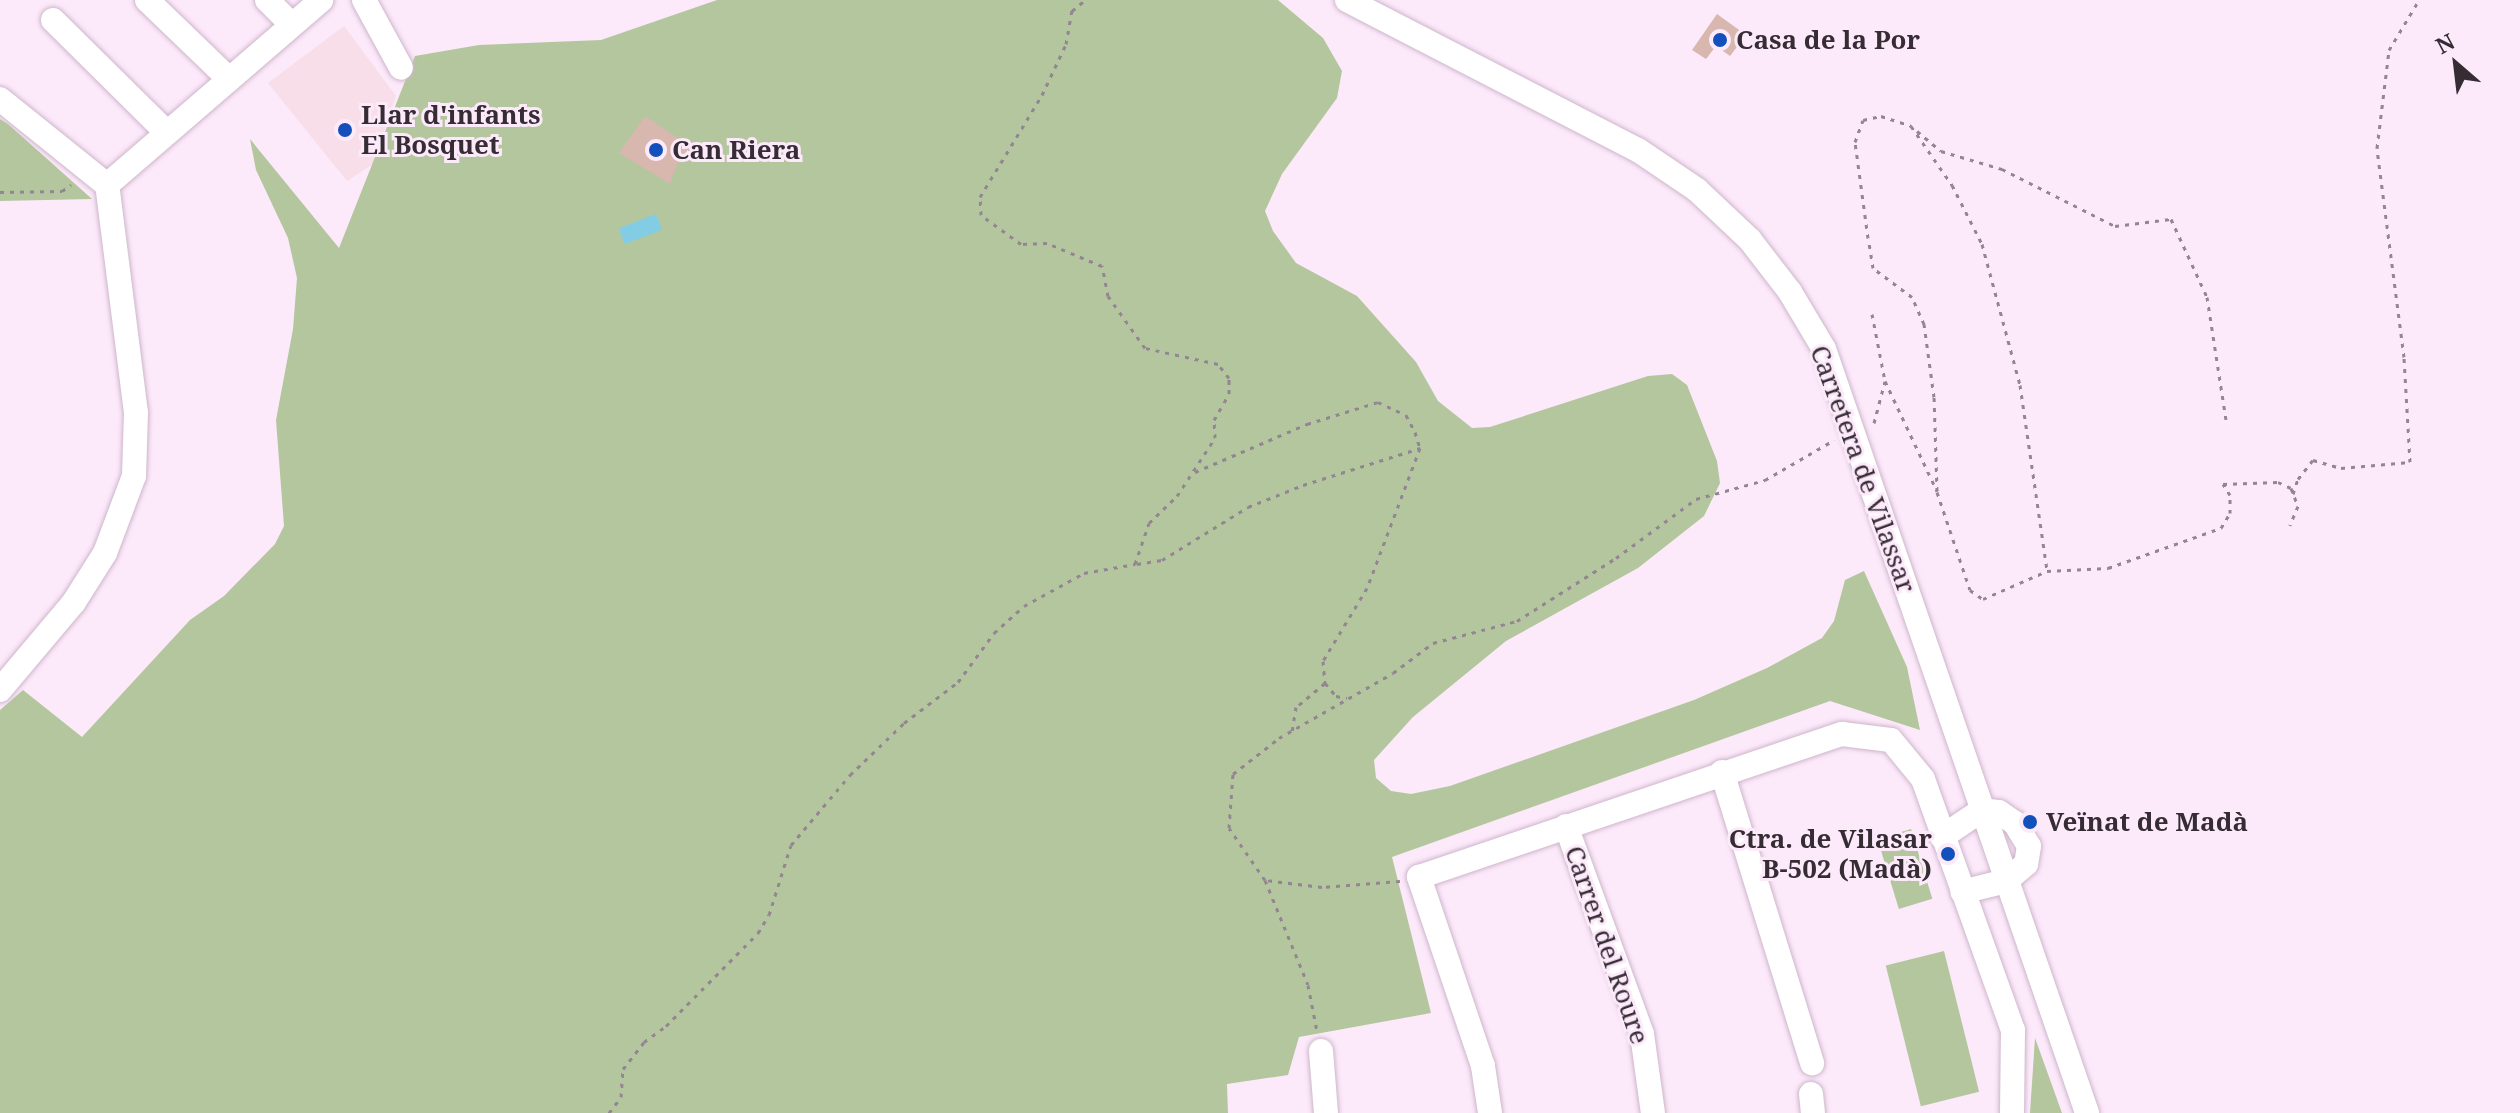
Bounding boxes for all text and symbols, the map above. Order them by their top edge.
place label: Casa de la Por [1736,24,1920,56]
north arrow [2416,24,2496,104]
text: N [2430,25,2459,60]
marker: Casa de la Por [1711,31,1729,49]
place label: Llar d'infants El Bosquet [361,99,541,160]
marker: Llar d'infants El Bosquet [336,121,354,139]
place label: Can Riera [672,134,800,166]
marker: Can Riera [647,141,665,159]
street label: Carretera de Vilassar [1804,341,1922,597]
place label: Veïnat de Madà [2046,806,2248,838]
marker: Veïnat de Madà [2021,813,2039,831]
place label: Ctra. de Vilasar B-502 (Madà) [1729,823,1932,884]
street label: Carrer del Roure [1558,842,1656,1048]
marker: Ctra. de Vilasar B-502 (Madà) [1939,845,1957,863]

